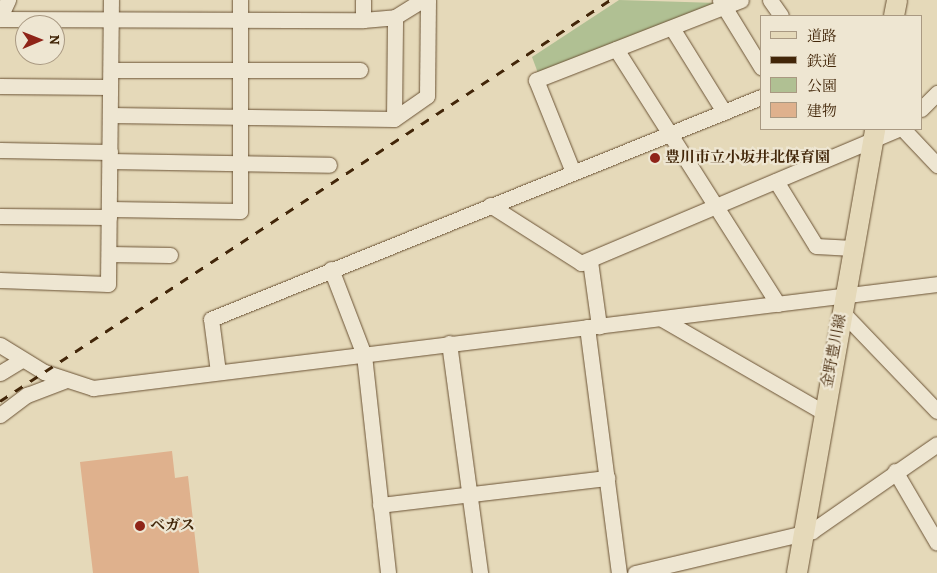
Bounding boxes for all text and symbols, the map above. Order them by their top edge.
north arrow [15,15,65,65]
legend [760,15,922,130]
text: 道路 [807,26,837,46]
text: N [45,34,64,45]
text: 鉄道 [807,51,837,71]
text: 公園 [807,76,837,96]
text: 建物 [807,101,837,121]
place label: 豊川市立小坂井北保育園 [665,149,830,167]
marker: 豊川市立小坂井北保育園 [649,152,661,164]
street label: 金野豊川線 [818,312,850,390]
place label: ベガス [150,517,195,535]
marker: ベガス [134,520,146,532]

